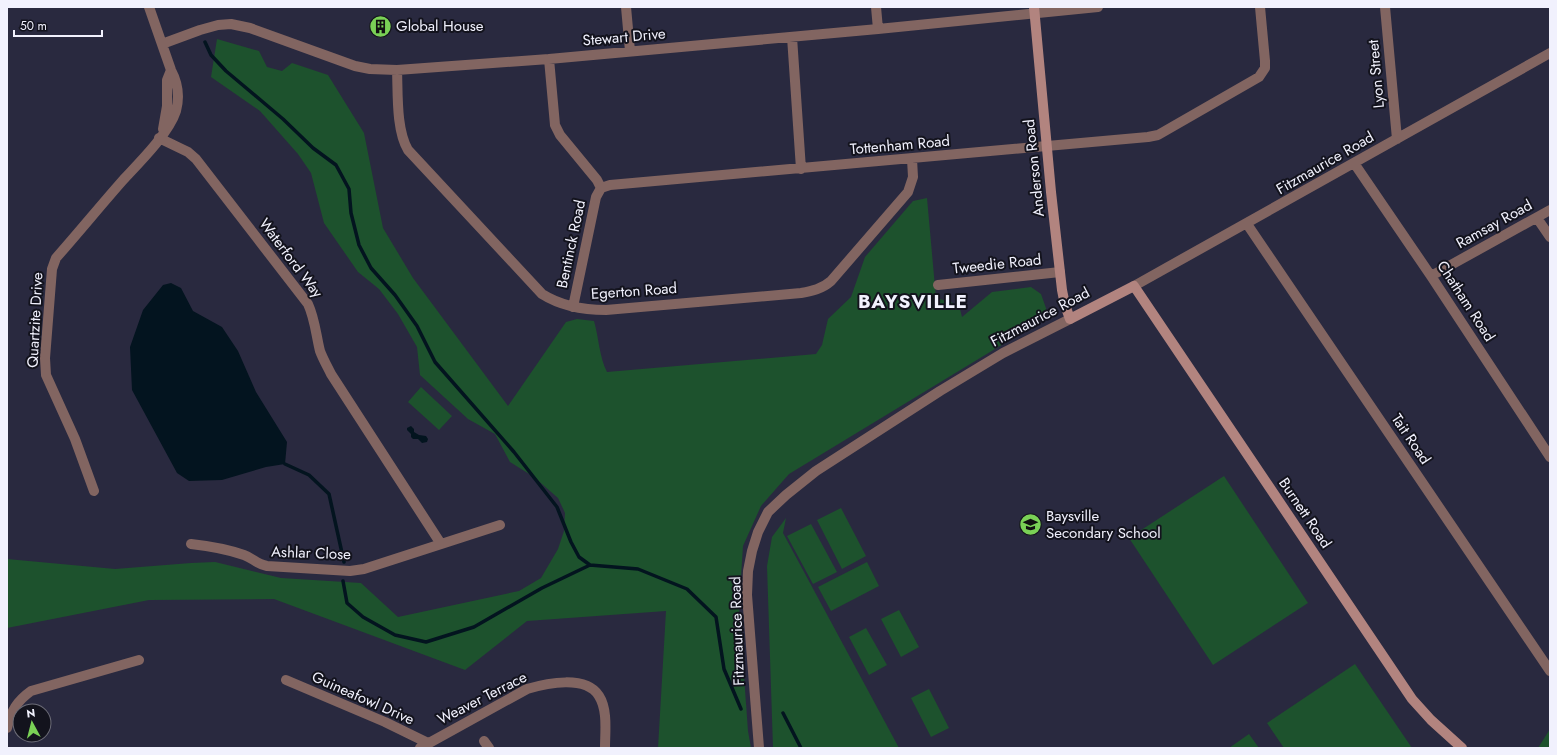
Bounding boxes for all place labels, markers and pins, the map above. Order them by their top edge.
building icon: Global House [367,13,393,39]
place label: Global House [396,15,484,37]
place label: Baysville Secondary School [1046,505,1161,544]
school or university icon: Baysville Secondary School [1018,512,1044,538]

